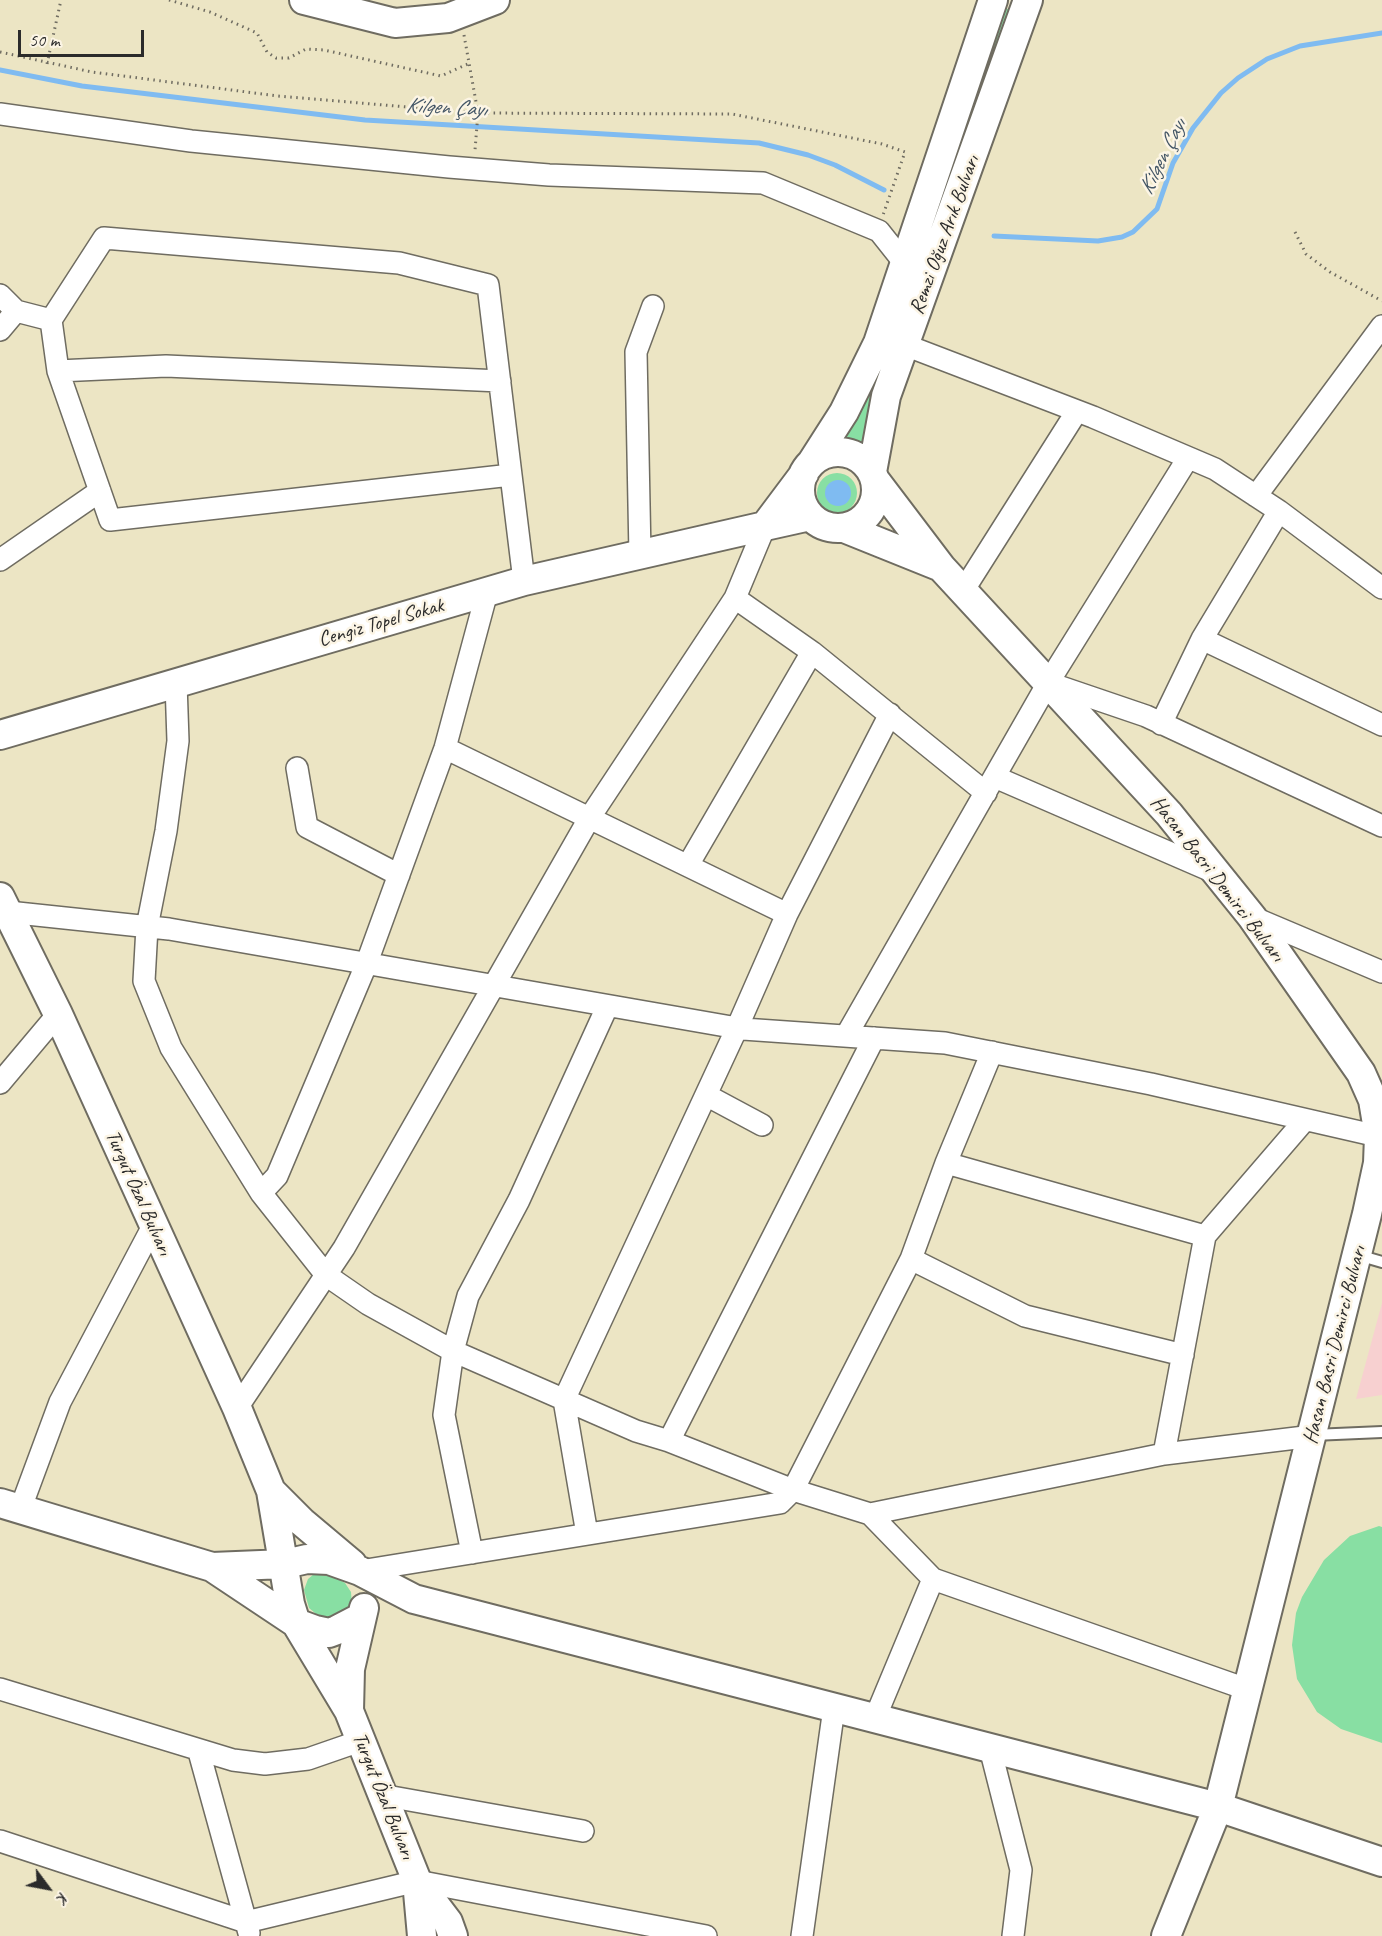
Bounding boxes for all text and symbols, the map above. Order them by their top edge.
scale bar [21,18,147,56]
text: 50 m [29,29,60,51]
water label: Kilgen Çayı [405,93,487,123]
water label: Kilgen Çayı [1133,115,1193,199]
street label: Remzi Oğuz Arık Bulvarı [905,152,985,318]
street label: Cengiz Topel Sokak [316,593,446,653]
street label: Hasan Basri Demirci Bulvarı [1144,791,1290,967]
street label: Turgut Özal Bulvarı [99,1126,177,1260]
street label: Hasan Basri Demirci Bulvarı [1298,1243,1372,1447]
street label: Turgut Özal Bulvarı [346,1729,420,1863]
north arrow [18,1858,78,1918]
text: K [53,1889,74,1906]

